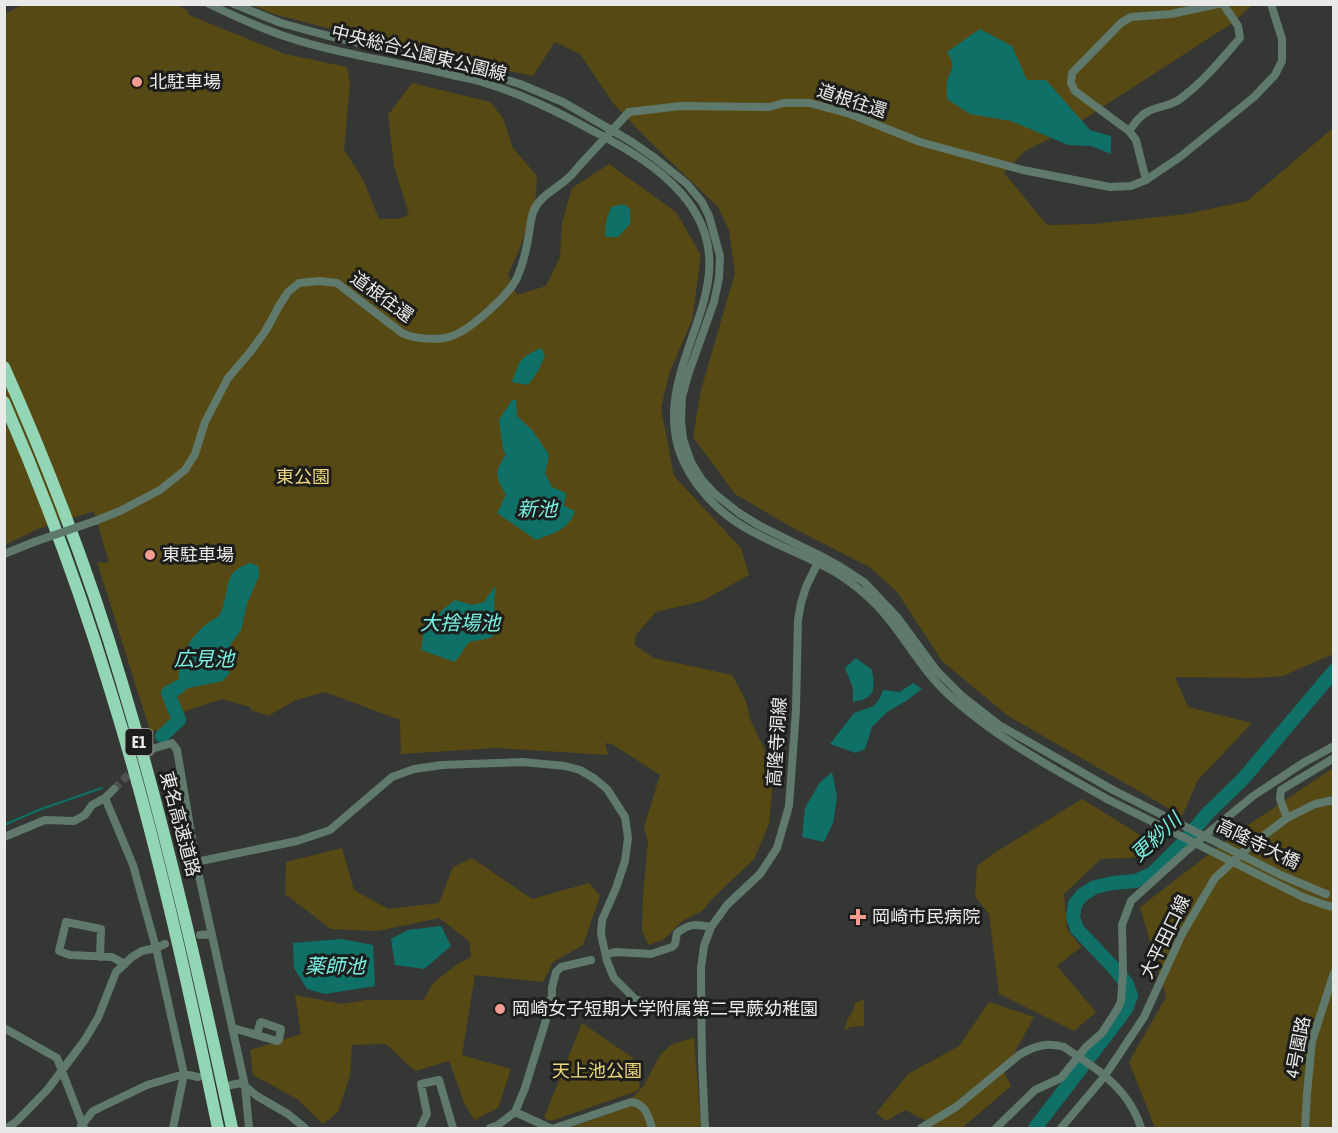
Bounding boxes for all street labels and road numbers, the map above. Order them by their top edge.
street label: 中央総合公園東公園線 [329,21,509,84]
street label: 道根往還 [815,79,890,122]
street label: 道根往還 [347,267,418,326]
street label: 高隆寺洞線 [763,696,790,788]
road number: E1 [126,729,152,755]
street label: 東名高速道路 [156,769,205,879]
street label: 高隆寺大橋 [1213,814,1303,873]
street label: 大平田口線 [1135,892,1194,982]
street label: 4号園路 [1281,1014,1314,1080]

